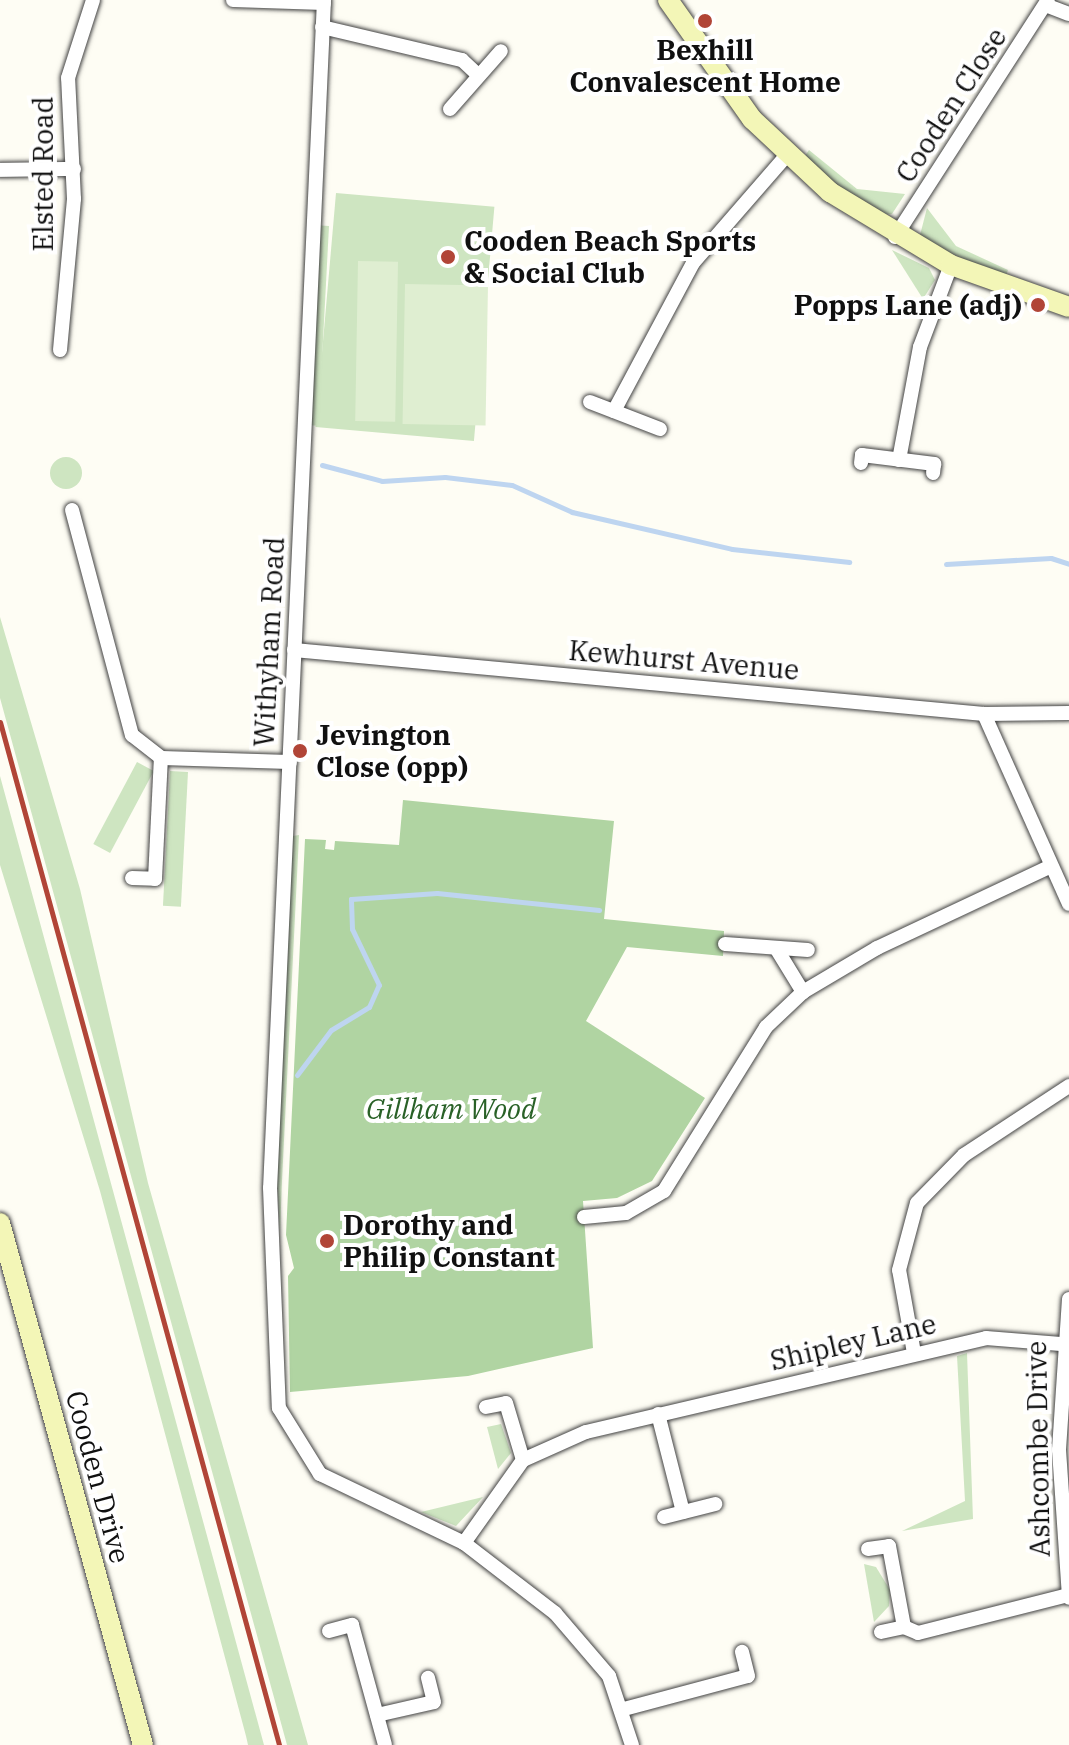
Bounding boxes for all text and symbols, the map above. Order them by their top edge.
marker: Bexhill Convalescent Home [696,12,714,30]
street label: Cooden Close [889,21,1013,189]
place label: Bexhill Convalescent Home [569,33,841,99]
street label: Elsted Road [26,96,60,252]
place label: Cooden Beach Sports & Social Club [464,224,756,290]
marker: Cooden Beach Sports & Social Club [439,248,457,266]
place label: Popps Lane (adj) [794,288,1022,322]
marker: Popps Lane (adj) [1029,296,1047,314]
street label: Withyham Road [247,536,291,748]
street label: Kewhurst Avenue [567,633,801,687]
place label: Jevington Close (opp) [316,718,468,784]
marker: Jevington Close (opp) [291,742,309,760]
park label: Gillham Wood [366,1092,536,1126]
place label: Dorothy and Philip Constant [343,1208,555,1274]
marker: Dorothy and Philip Constant [318,1232,336,1250]
street label: Shipley Lane [767,1307,939,1377]
street label: Ashcombe Drive [1019,1341,1057,1557]
street label: Cooden Drive [59,1387,137,1567]

